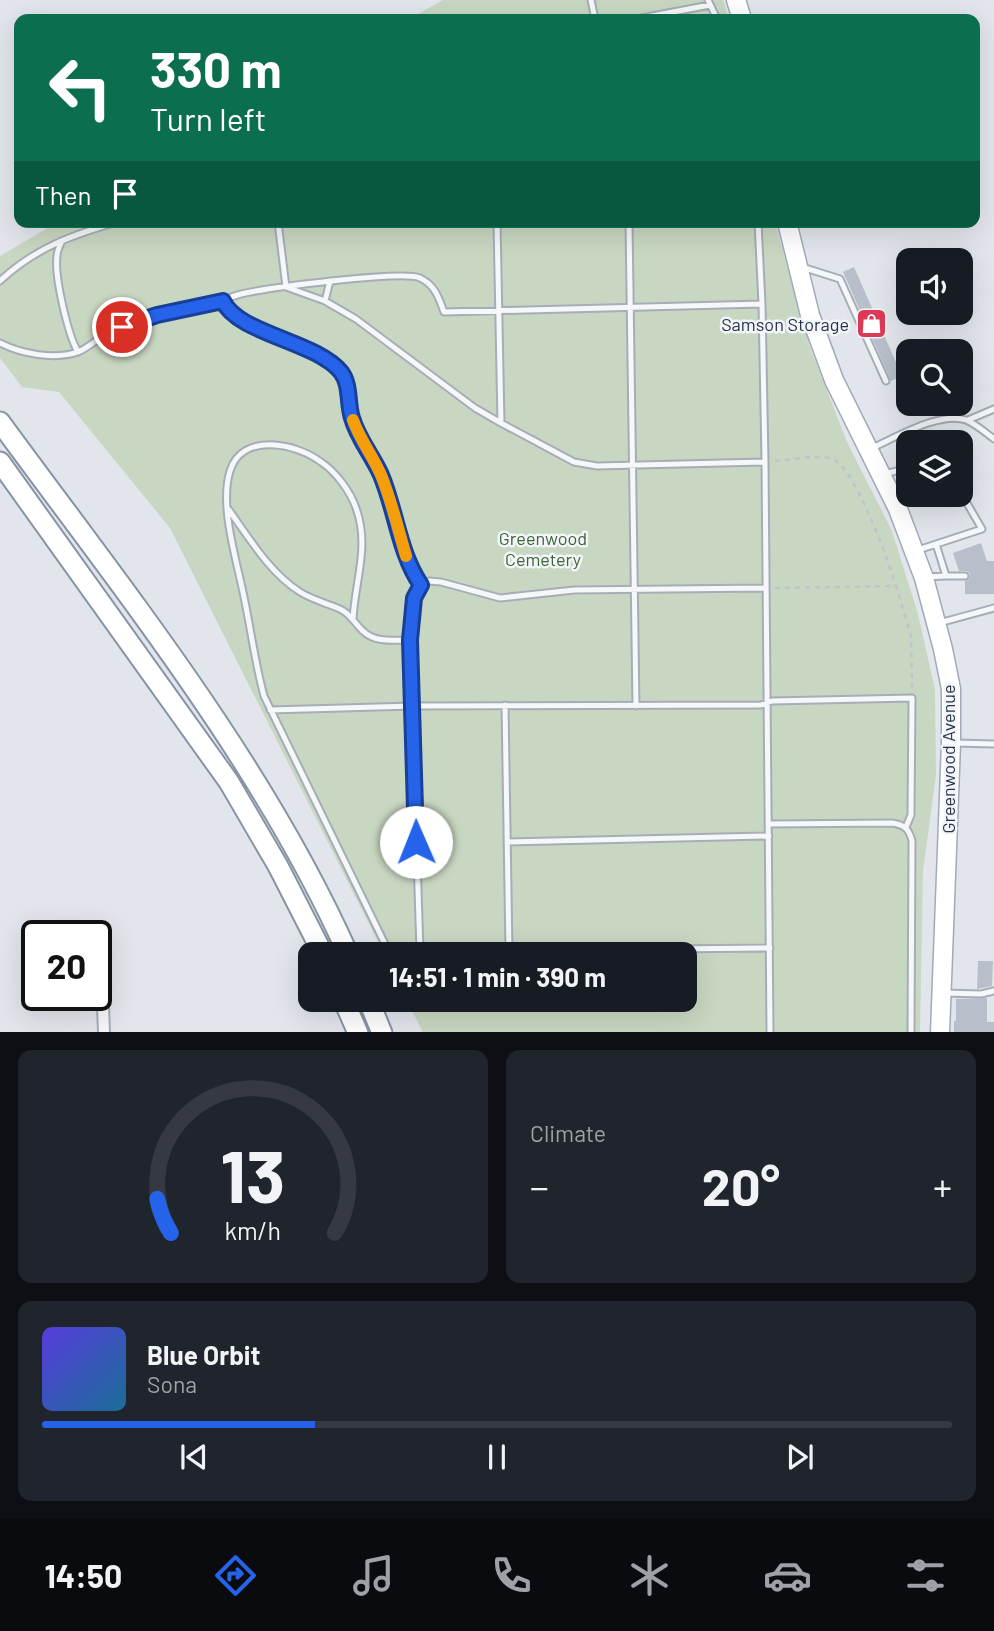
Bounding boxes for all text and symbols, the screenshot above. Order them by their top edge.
text: 330 m [150,39,282,98]
icon: left [35,42,126,133]
text: Turn left [150,99,267,137]
icon: arrive [106,175,144,213]
text: Then [35,179,92,210]
map controls [896,248,973,507]
button: sound [896,248,973,325]
pin [92,297,152,357]
shop icon: Samson Storage [855,307,889,341]
icon: arrive [103,308,141,346]
place label: Samson Storage [721,313,849,335]
button: search [896,339,973,416]
button: layers [896,430,973,507]
park label: Greenwood Cemetery [499,527,587,570]
street label: Greenwood Avenue [937,684,959,834]
position arrow [379,805,453,879]
speed limit sign: 20 [21,920,112,1011]
text: 14:51 · 1 min · 390 m [389,961,606,992]
text: Climate [530,1119,606,1147]
text: 13 [220,1130,286,1218]
text: 20° [702,1154,780,1216]
text: − [530,1163,549,1209]
text: + [933,1163,952,1209]
text: km/h [225,1214,281,1244]
text: Blue Orbit [147,1339,260,1370]
text: Sona [147,1370,197,1398]
icon: previous [175,1438,213,1476]
icon: pause [478,1438,516,1476]
icon: next [781,1438,819,1476]
icon: directions [211,1551,260,1600]
icon: music [349,1551,398,1600]
icon: phone [487,1551,536,1600]
icon: climate [625,1551,674,1600]
icon: car [763,1551,812,1600]
icon: filters [901,1551,950,1600]
text: 14:50 [44,1556,122,1594]

